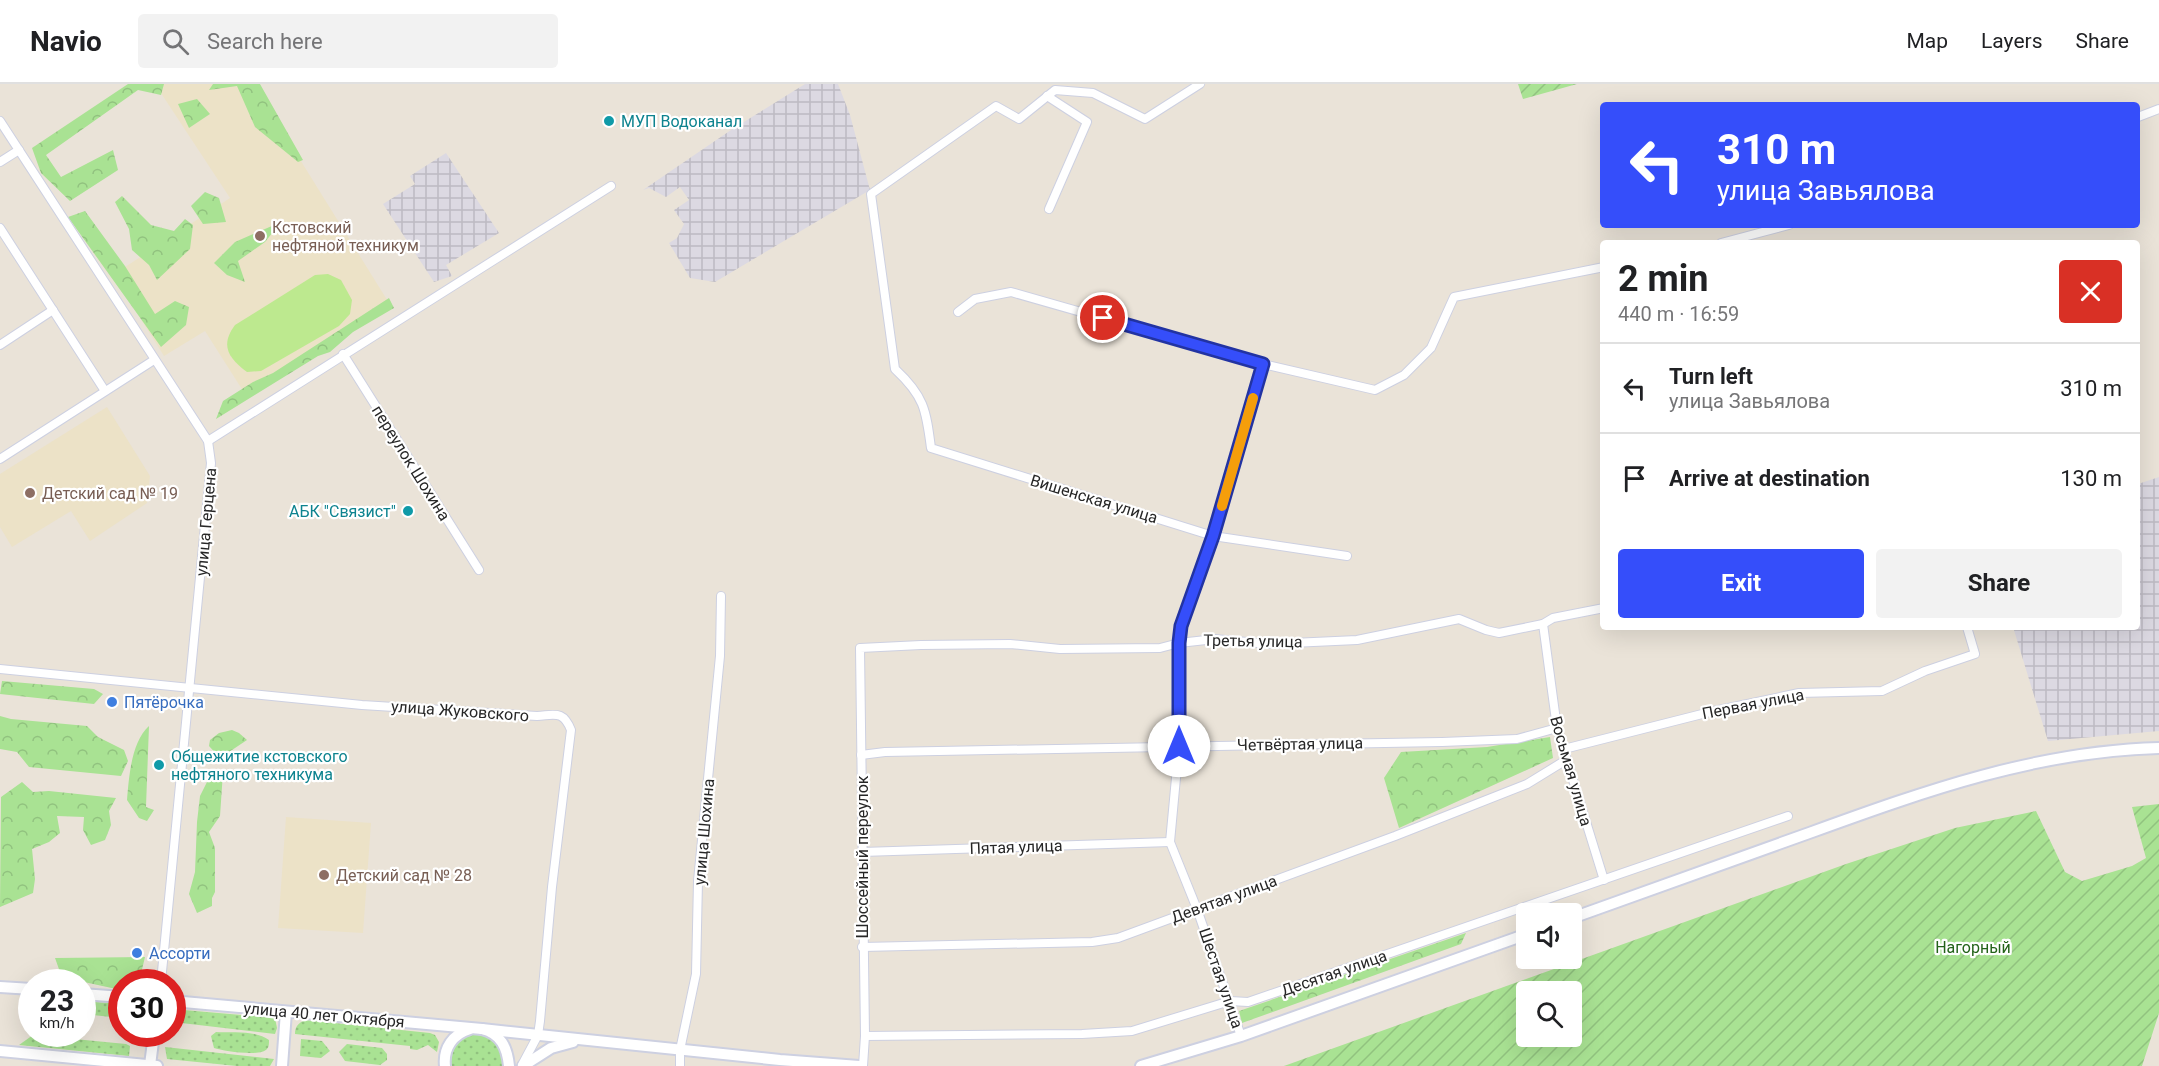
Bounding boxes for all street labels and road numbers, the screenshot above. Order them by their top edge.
street label: переулок Шохина [368,402,454,524]
street label: улица Герцена [192,467,220,577]
street label: Вишенская улица [1028,471,1160,527]
street label: Третья улица [1203,631,1303,651]
street label: Первая улица [1700,685,1806,723]
street label: улица Жуковского [390,697,530,725]
street label: Восьмая улица [1546,714,1596,828]
street label: Четвёртая улица [1237,733,1363,755]
street label: Шоссейный переулок [853,775,872,938]
street label: улица Шохина [690,778,718,886]
street label: Пятая улица [969,836,1063,858]
street label: Девятая улица [1168,871,1280,927]
street label: Шестая улица [1195,925,1247,1031]
street label: Десятая улица [1279,946,1389,1000]
street label: улица 40 лет Октября [243,998,405,1032]

